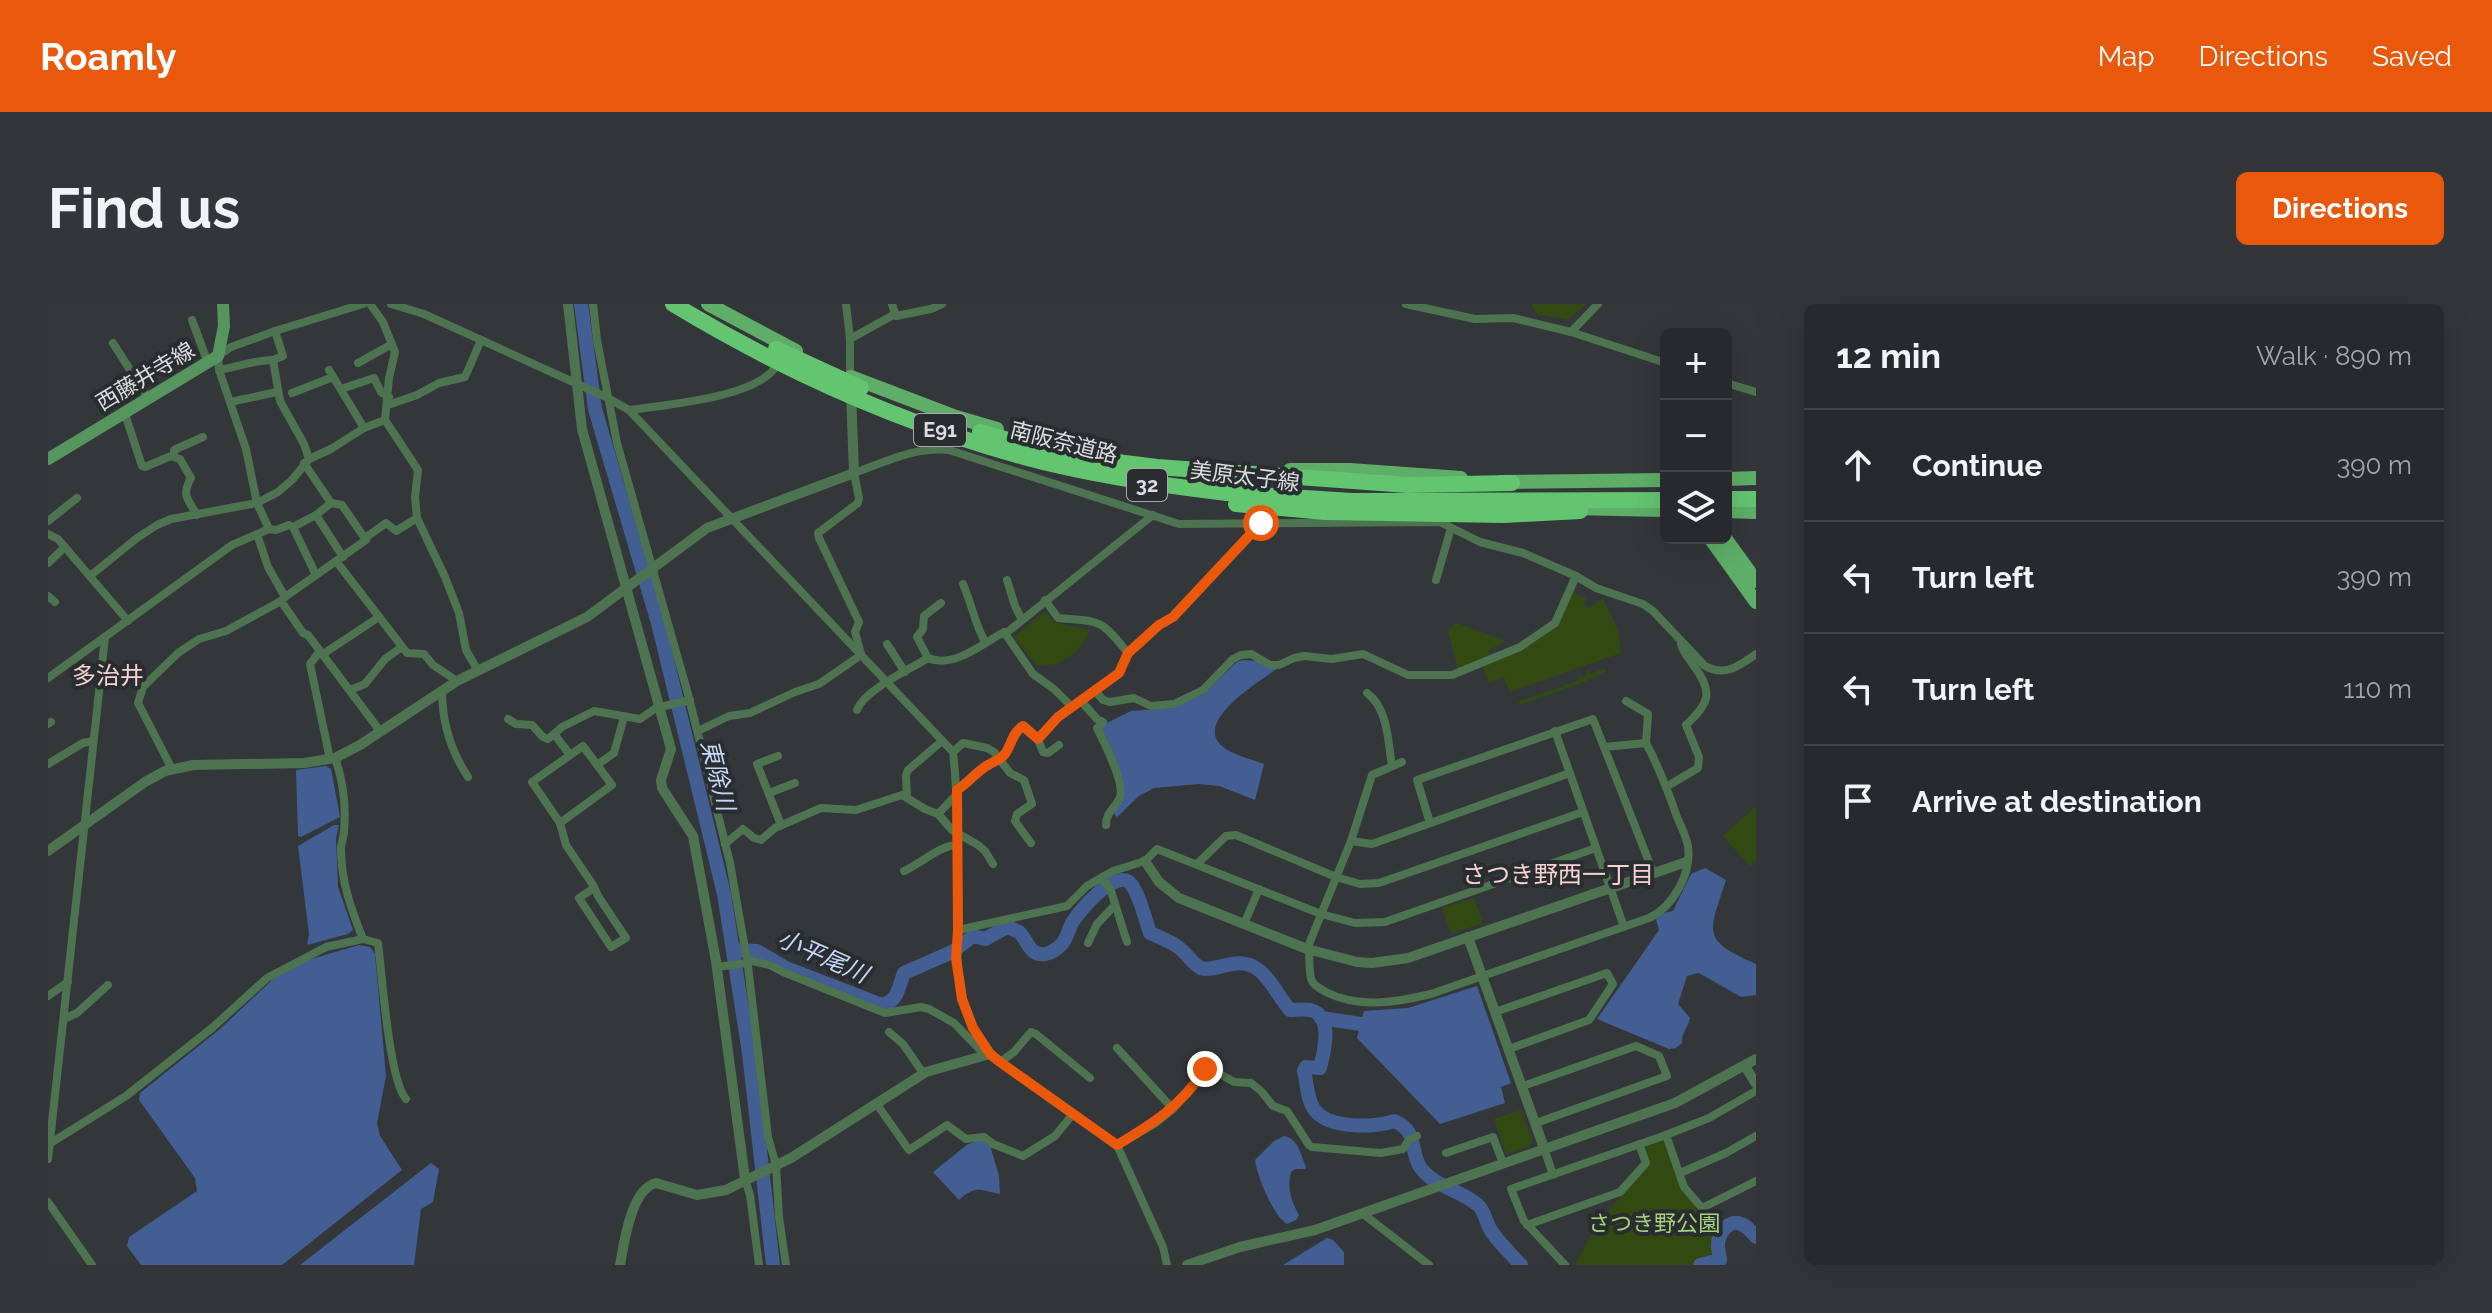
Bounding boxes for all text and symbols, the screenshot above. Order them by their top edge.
text: Roamly [40,34,177,79]
text: Map [2098,40,2155,73]
text: Directions [2199,40,2328,73]
text: Saved [2372,40,2452,73]
button: Directions [2236,172,2444,245]
text: Find us [48,175,240,241]
map controls [1660,328,1732,544]
button: + [1660,328,1732,400]
text: 12 min [1836,336,1941,376]
street label: 西藤井寺線 [91,337,199,415]
text: Walk · 890 m [2256,341,2412,371]
button: − [1660,400,1732,472]
road number: E91 [914,414,966,446]
street label: 南阪奈道路 [1007,416,1121,468]
icon: ahead [1836,443,1880,487]
text: Continue [1912,448,2043,483]
text: 390 m [2336,450,2412,480]
street label: 美原太子線 [1189,456,1301,496]
road number: 32 [1127,469,1167,501]
button: layers [1660,472,1732,544]
route start [1243,505,1279,541]
icon: left [1836,555,1880,599]
text: Turn left [1912,560,2034,595]
text: 390 m [2336,562,2412,592]
district label: 多治井 [72,661,144,690]
icon: left [1836,667,1880,711]
text: Turn left [1912,672,2034,707]
text: 110 m [2343,674,2412,704]
water label: 東除川 [695,737,742,816]
icon: arrive [1836,779,1880,823]
text: Arrive at destination [1912,784,2202,819]
district label: さつき野西一丁目 [1462,860,1654,889]
water label: 小平尾川 [773,923,875,990]
route end [1187,1051,1223,1087]
park label: さつき野公園 [1588,1210,1720,1236]

